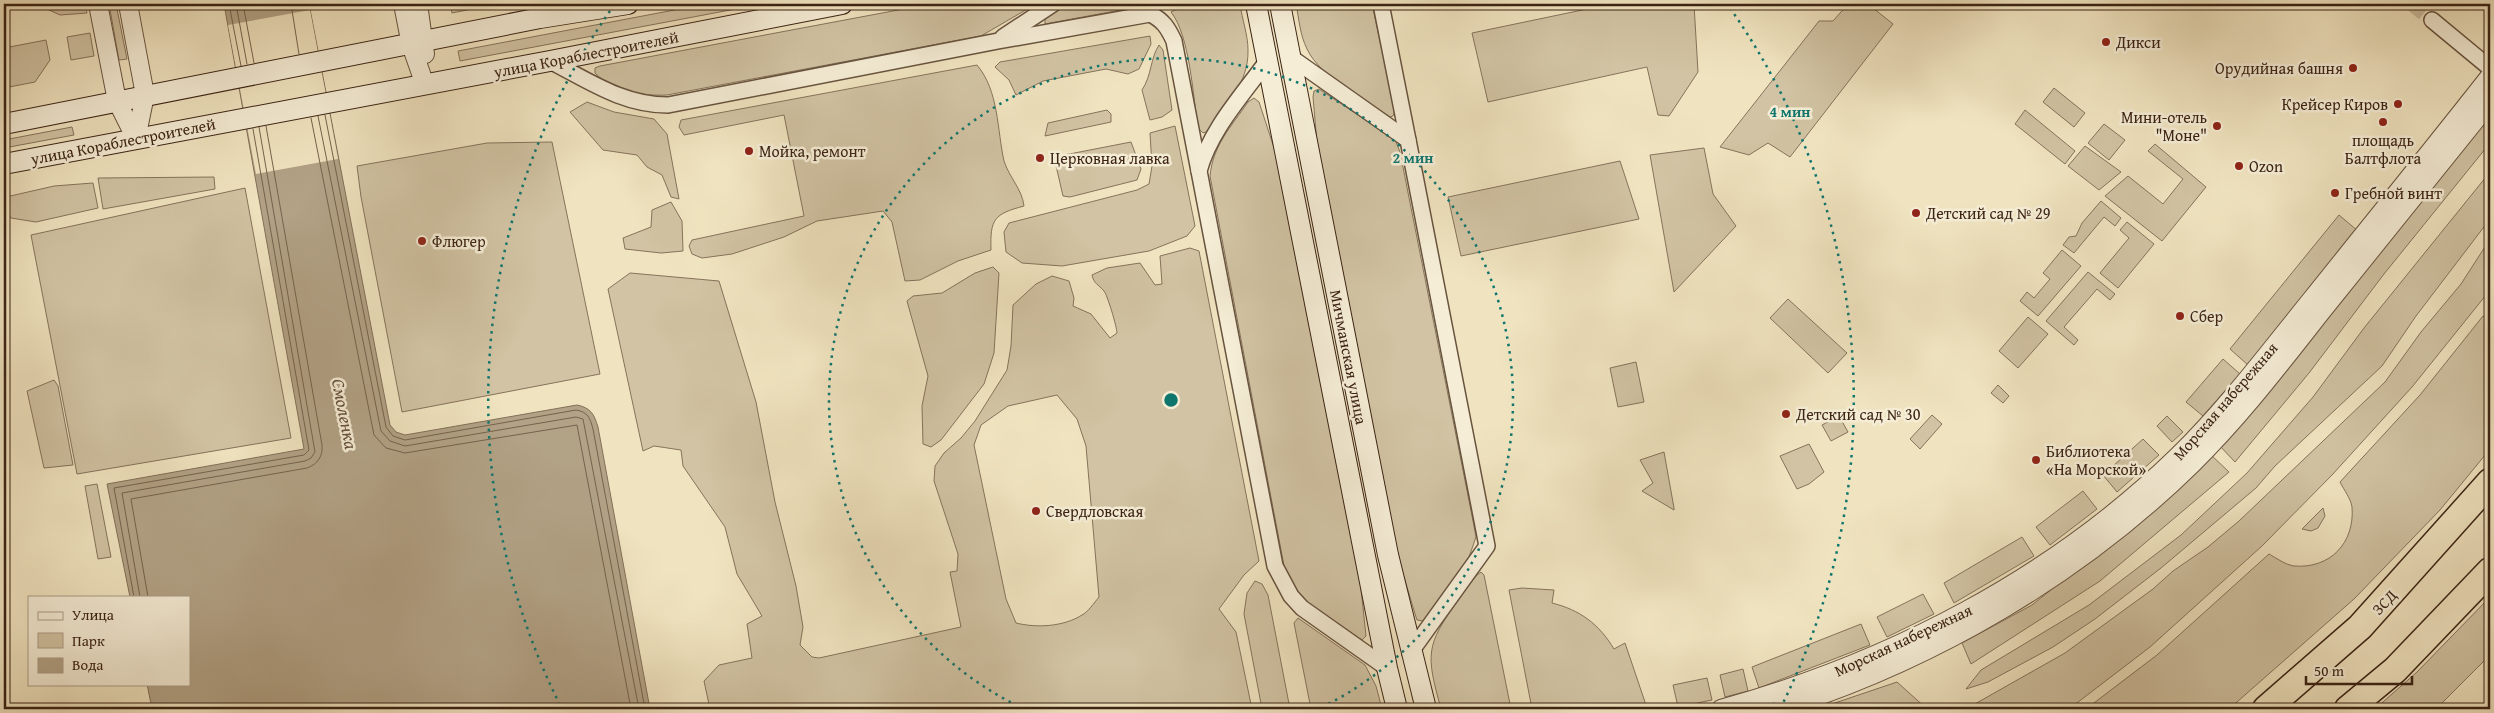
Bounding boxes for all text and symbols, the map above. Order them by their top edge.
street label: улица Кораблестроителей [491,24,681,84]
place label: Дикси [2115,30,2161,54]
marker: Дикси [2100,36,2112,48]
place label: Орудийная башня [2215,56,2343,80]
marker: Орудийная башня [2347,62,2359,74]
place label: Крейсер Киров [2282,92,2388,116]
marker: Крейсер Киров [2392,98,2404,110]
text: 4 мин [1770,101,1811,122]
place label: Мини-отель "Моне" [2121,105,2207,147]
street label: улица Кораблестроителей [28,111,218,171]
marker: площадь Балтфлота [2377,116,2389,128]
marker: Мини-отель "Моне" [2211,120,2223,132]
place label: площадь Балтфлота [2345,128,2422,170]
place label: Мойка, ремонт [759,139,866,163]
marker: Мойка, ремонт [743,145,755,157]
place label: Церковная лавка [1050,146,1170,170]
text: 2 мин [1393,147,1434,168]
marker: Церковная лавка [1034,152,1046,164]
place label: Ozon [2249,154,2283,178]
marker: Ozon [2233,160,2245,172]
place label: Гребной винт [2345,181,2442,205]
marker: Гребной винт [2329,187,2341,199]
place label: Детский сад № 29 [1925,201,2051,225]
marker: Детский сад № 29 [1910,207,1922,219]
place label: Флюгер [432,229,486,253]
marker: Флюгер [416,235,428,247]
street label: Мичманская улица [1324,288,1374,427]
place label: Сбер [2190,304,2223,328]
marker: Сбер [2174,310,2186,322]
street label: Морская набережная [2167,337,2283,465]
water label: Смоленка [325,376,365,452]
centre of rings [1162,391,1180,409]
place label: Детский сад № 30 [1795,402,1921,426]
marker: Детский сад № 30 [1780,408,1792,420]
place label: Библиотека «На Морской» [2046,439,2146,481]
marker: Библиотека «На Морской» [2030,454,2042,466]
place label: Свердловская [1046,499,1143,523]
marker: Свердловская [1030,505,1042,517]
street label: ЗСД [2366,584,2402,620]
legend [28,596,190,686]
street label: Морская набережная [1830,598,1976,682]
text: Улица [72,604,115,625]
text: Парк [72,630,105,651]
scale bar [2306,653,2413,685]
text: Вода [72,654,104,675]
text: 50 m [2314,660,2345,681]

